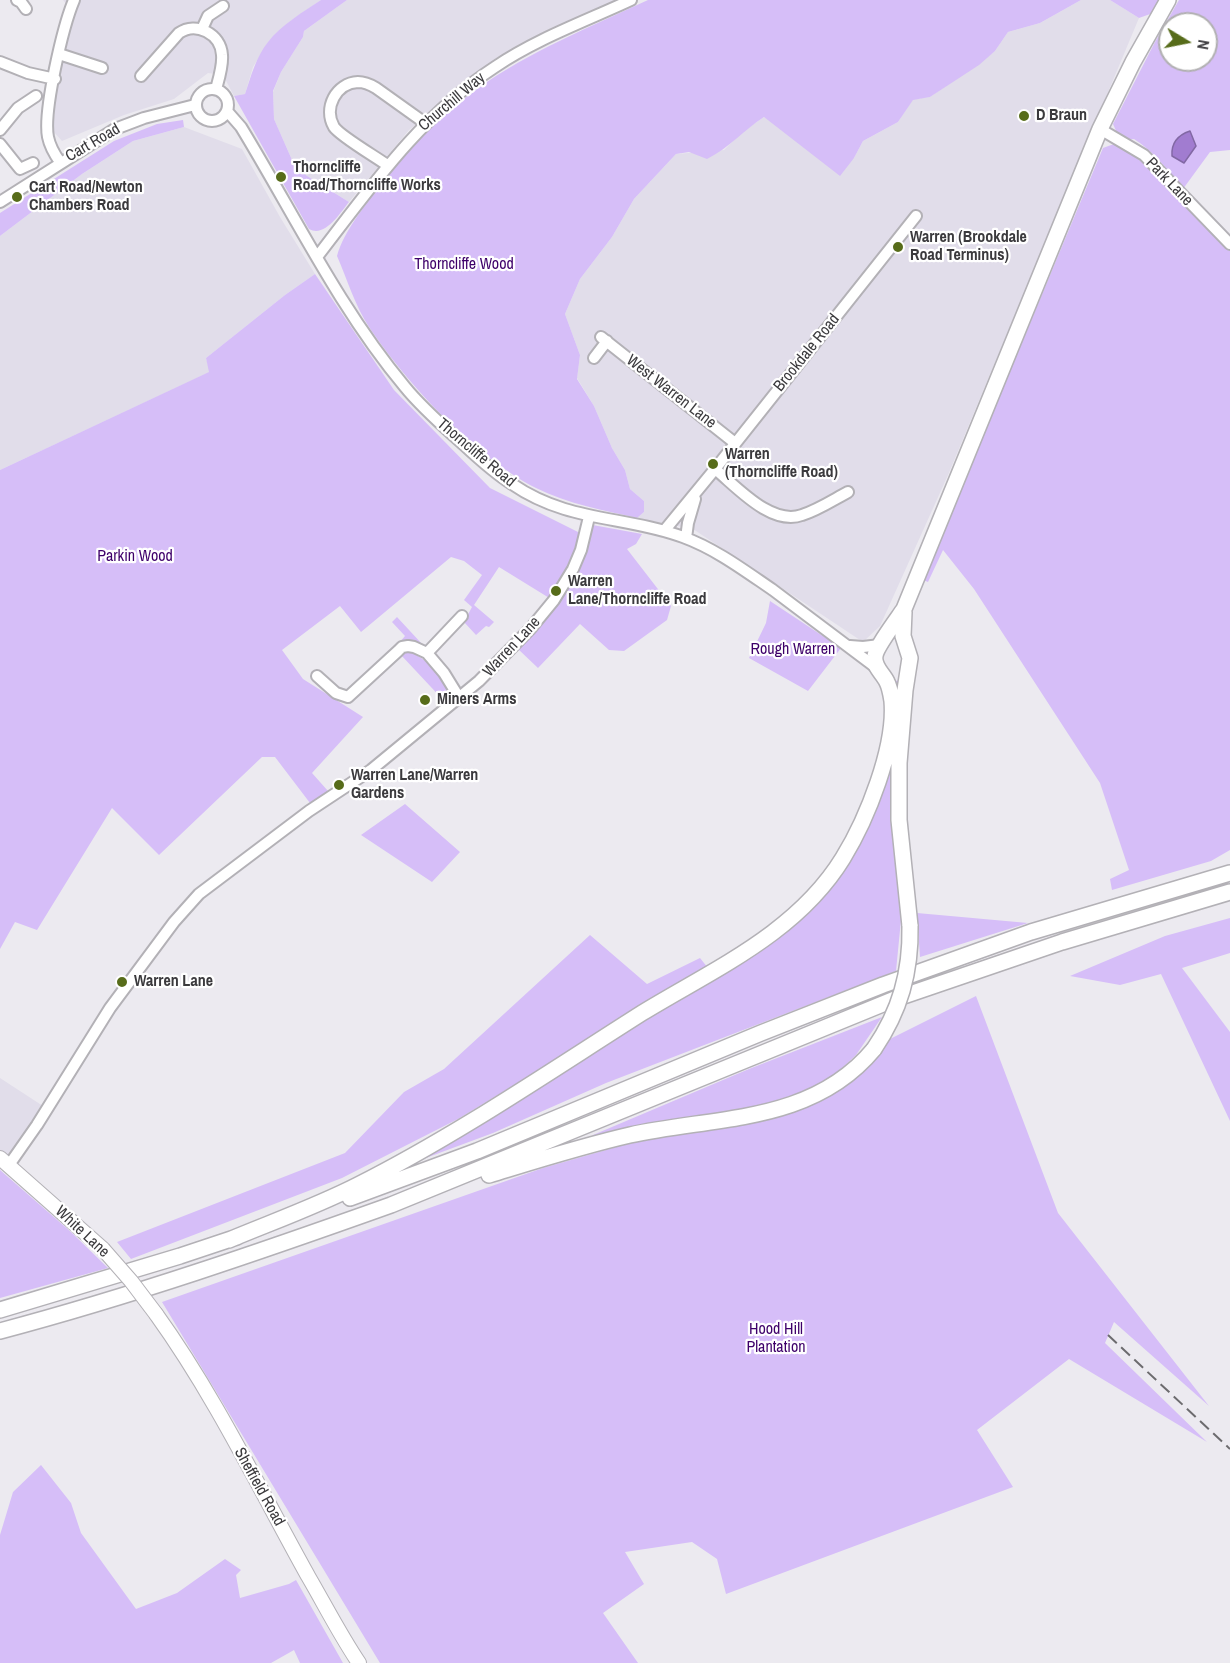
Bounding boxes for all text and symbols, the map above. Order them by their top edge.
north arrow [1158,12,1218,72]
text: N [1192,38,1215,51]
street label: Churchill Way [415,69,489,135]
place label: D Braun [1036,106,1087,126]
marker: D Braun [1017,109,1031,123]
street label: Cart Road [62,120,124,166]
street label: Park Lane [1141,154,1197,210]
place label: Thorncliffe Road/Thorncliffe Works [293,158,441,196]
marker: Thorncliffe Road/Thorncliffe Works [274,170,288,184]
place label: Cart Road/Newton Chambers Road [29,178,143,216]
marker: Cart Road/Newton Chambers Road [10,190,24,204]
place label: Warren (Brookdale Road Terminus) [910,228,1027,266]
marker: Warren (Brookdale Road Terminus) [891,240,905,254]
park label: Thorncliffe Wood [414,255,514,275]
street label: Brookdale Road [770,310,844,396]
street label: West Warren Lane [622,351,720,433]
street label: Thorncliffe Road [433,415,519,491]
place label: Warren (Thorncliffe Road) [725,445,838,483]
marker: Warren (Thorncliffe Road) [706,457,720,471]
park label: Parkin Wood [97,547,173,567]
place label: Warren Lane/Thorncliffe Road [568,572,707,610]
marker: Warren Lane/Thorncliffe Road [549,584,563,598]
street label: Warren Lane [479,613,545,681]
park label: Rough Warren [751,640,835,660]
place label: Miners Arms [437,690,516,710]
marker: Miners Arms [418,693,432,707]
place label: Warren Lane/Warren Gardens [351,766,478,804]
marker: Warren Lane/Warren Gardens [332,778,346,792]
place label: Warren Lane [134,972,213,992]
marker: Warren Lane [115,975,129,989]
street label: White Lane [51,1202,113,1262]
park label: Hood Hill Plantation [746,1320,806,1358]
street label: Sheffield Road [230,1444,288,1530]

